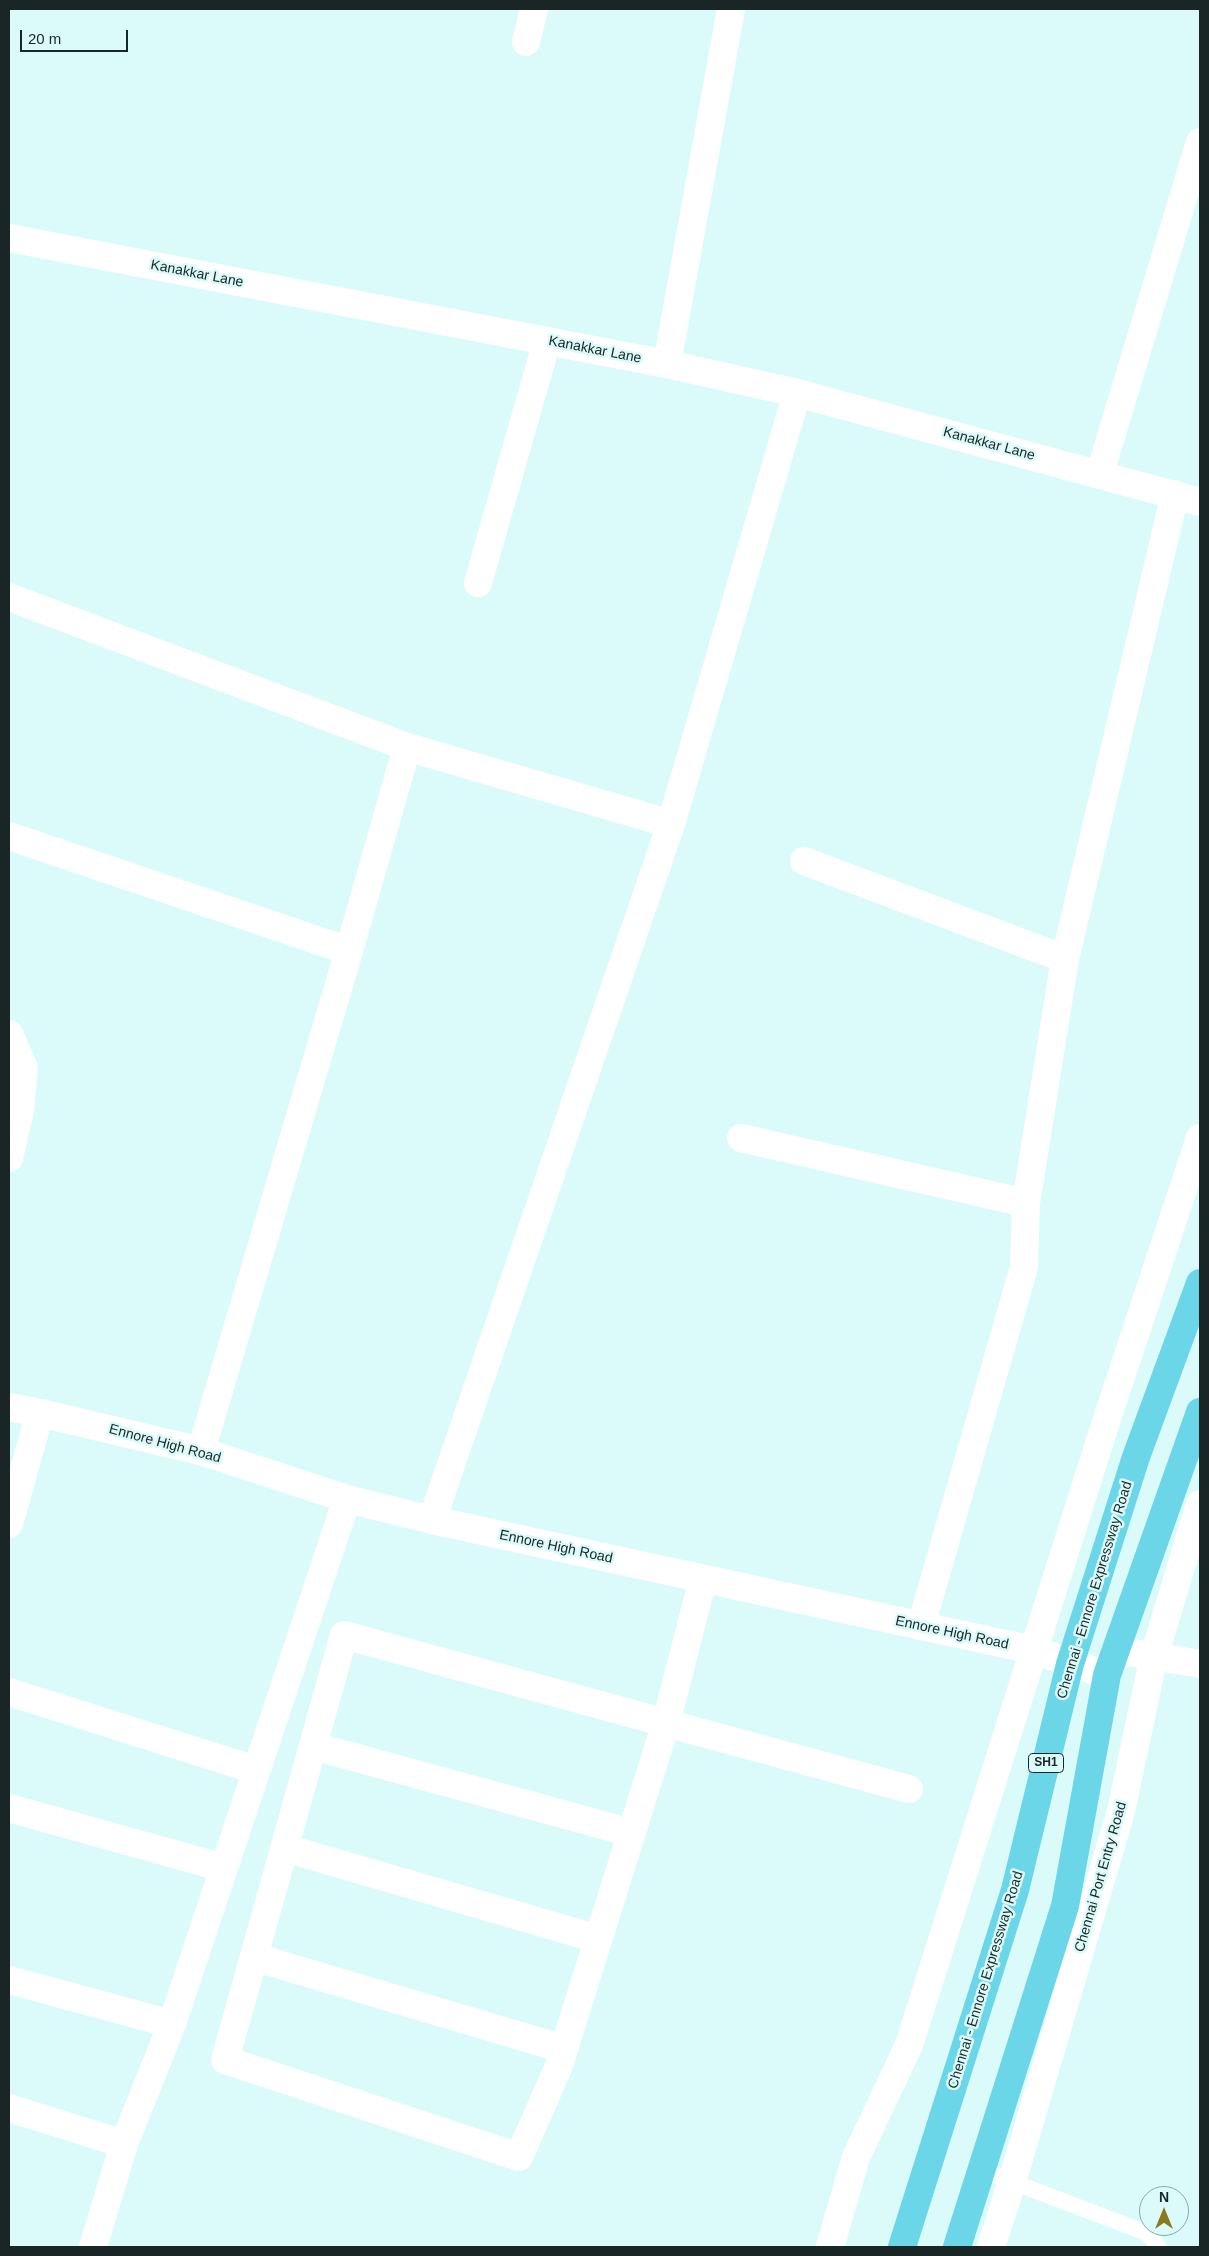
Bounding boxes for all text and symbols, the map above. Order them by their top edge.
scale bar [22,20,130,52]
text: 20 m [28,30,61,47]
street label: Kanakkar Lane [149,257,245,291]
street label: Kanakkar Lane [547,333,643,367]
street label: Kanakkar Lane [941,424,1037,464]
street label: Ennore High Road [107,1421,223,1467]
street label: Chennai - Ennore Expressway Road [1054,1479,1136,1701]
street label: Ennore High Road [498,1527,614,1567]
street label: Ennore High Road [894,1613,1010,1653]
road number: SH1 [1028,1754,1064,1772]
street label: Chennai Port Entry Road [1071,1800,1131,1954]
street label: Chennai - Ennore Expressway Road [945,1869,1027,2091]
north arrow [1139,2186,1189,2236]
text: N [1159,2189,1169,2205]

